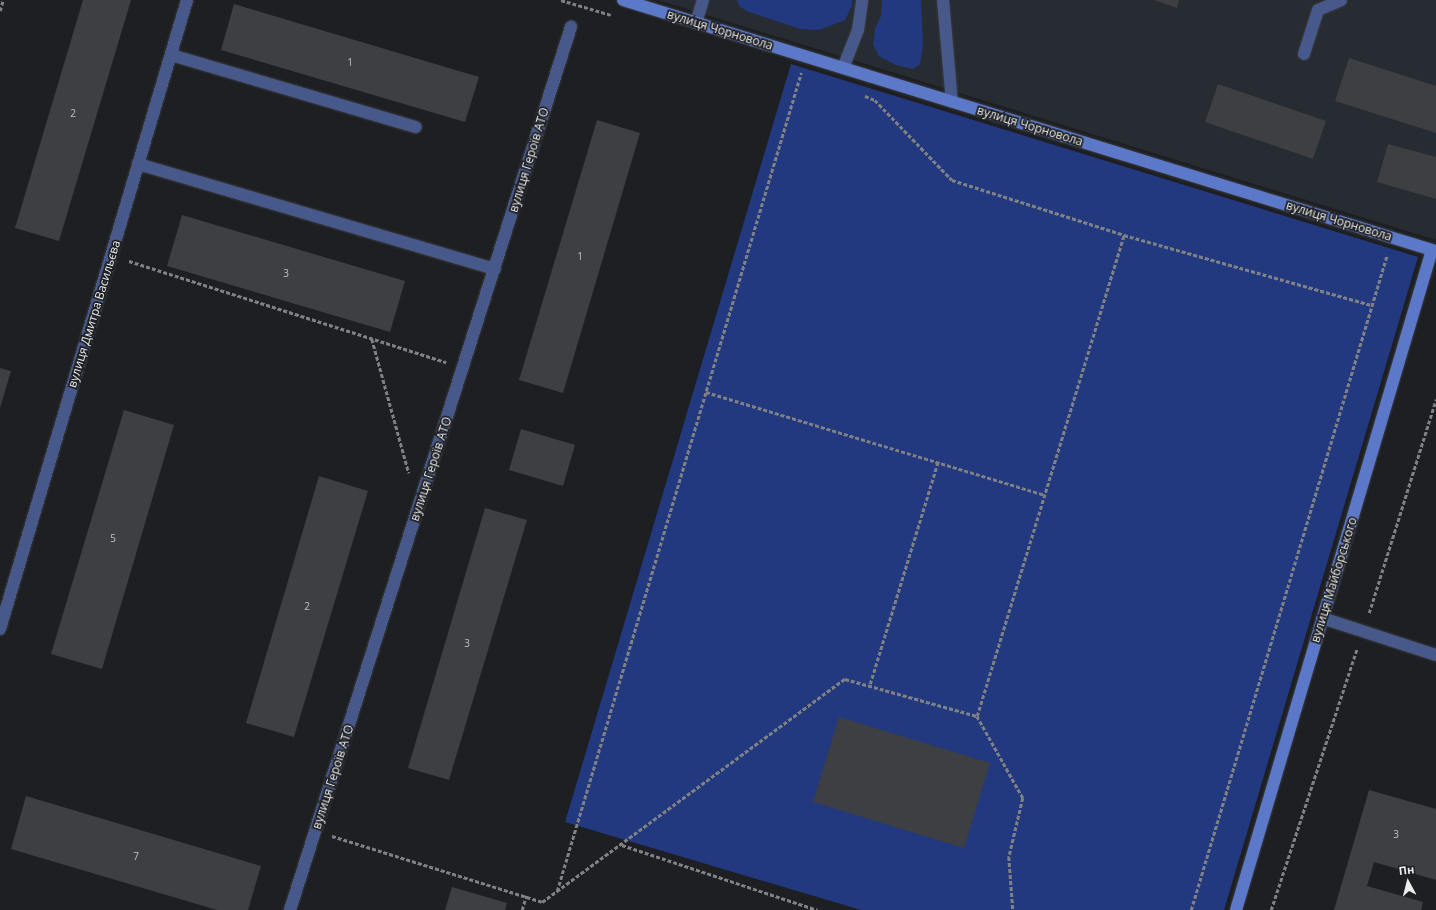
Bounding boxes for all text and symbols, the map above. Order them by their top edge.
street label: вулиця Чорновола [665,7,775,53]
house number: 1 [347,57,353,69]
street label: вулиця Чорновола [975,103,1085,149]
street label: вулиця Героїв АТО [506,106,552,214]
house number: 2 [70,108,76,120]
street label: вулиця Чорновола [1284,198,1394,244]
street label: вулиця Дмитра Васильєва [65,239,123,389]
house number: 1 [577,251,583,263]
house number: 3 [283,268,289,280]
street label: вулиця Героїв АТО [407,415,455,523]
street label: вулиця Майборського [1308,516,1360,644]
house number: 5 [110,533,116,545]
house number: 2 [304,601,310,613]
house number: 3 [464,638,470,650]
street label: вулиця Героїв АТО [309,723,357,831]
house number: 3 [1393,829,1399,841]
house number: 7 [133,851,139,863]
text: Пн [1398,861,1415,878]
north arrow [1388,862,1428,902]

